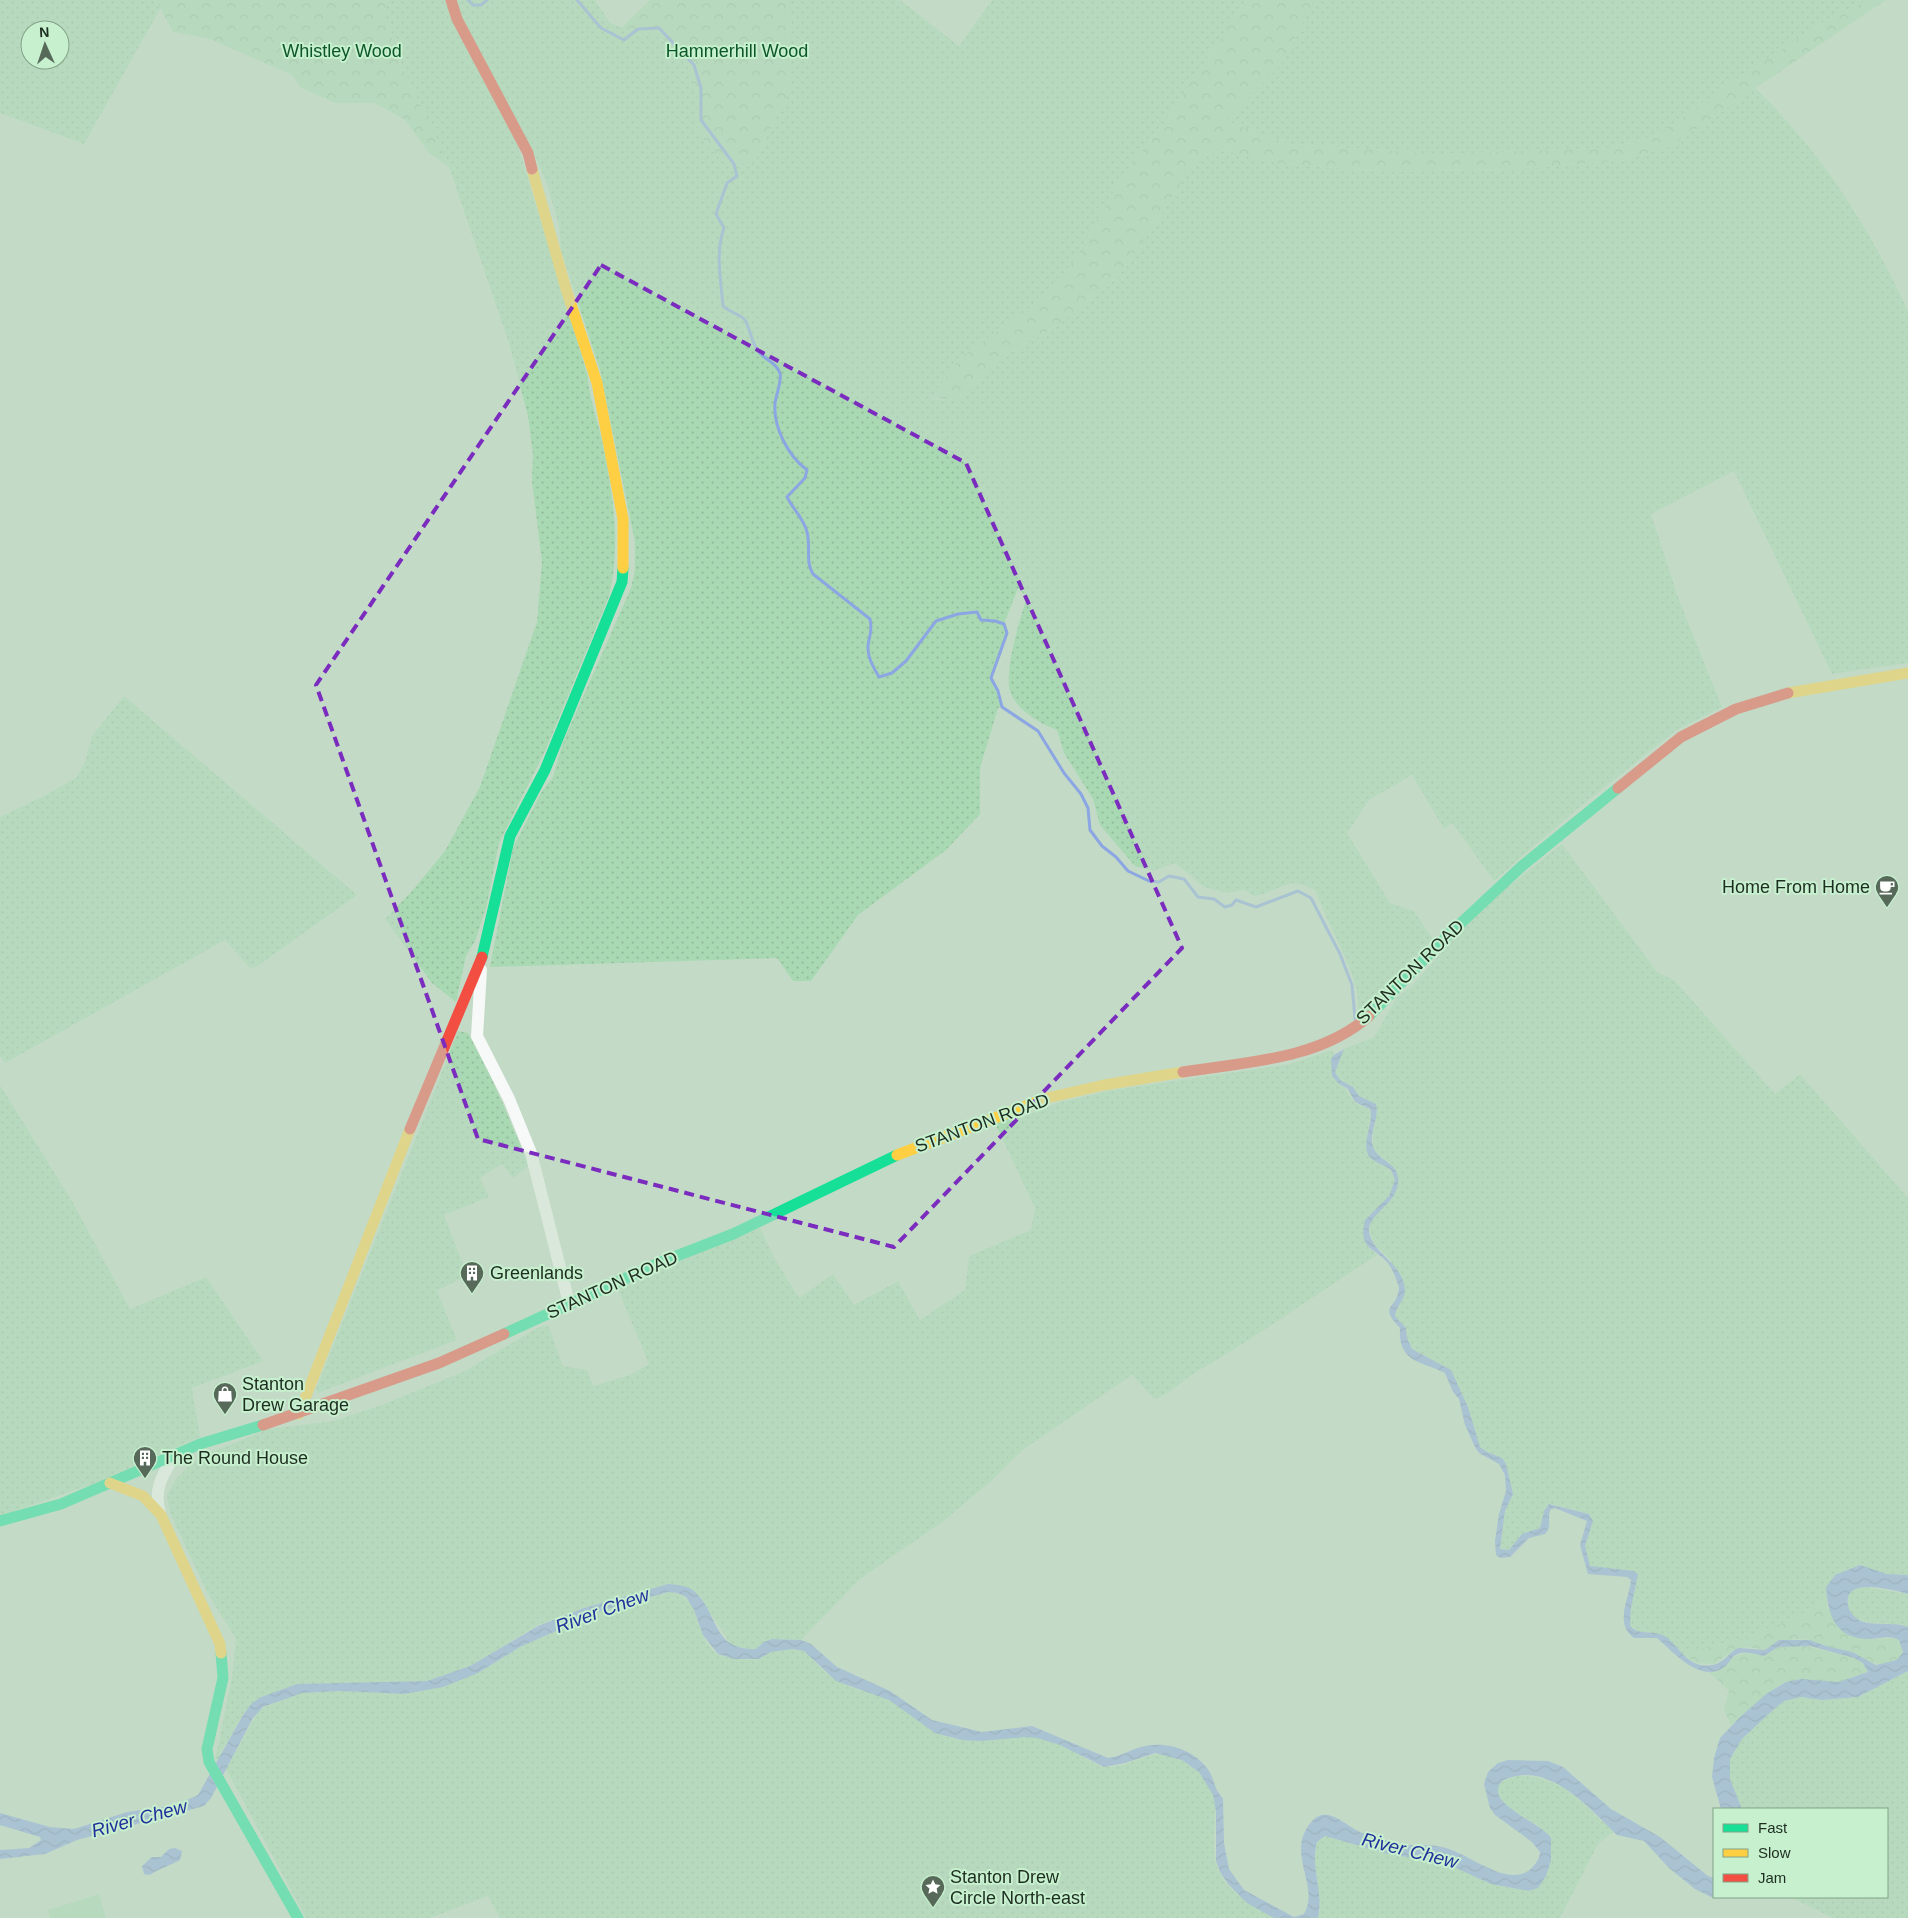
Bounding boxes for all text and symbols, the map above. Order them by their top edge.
north arrow [20,20,70,70]
text: N [39,24,50,40]
park label: Whistley Wood [282,41,402,61]
park label: Hammerhill Wood [666,41,808,61]
cafe icon: Home From Home [1874,874,1900,908]
place label: Home From Home [1722,877,1870,897]
street label: STANTON ROAD [1352,916,1468,1028]
street label: STANTON ROAD [912,1089,1052,1157]
street label: STANTON ROAD [543,1247,681,1323]
building icon: Greenlands [459,1260,485,1294]
place label: Greenlands [490,1263,583,1283]
place label: Stanton Drew Garage [242,1374,349,1415]
shop icon: Stanton Drew Garage [212,1381,238,1415]
building icon: The Round House [132,1445,158,1479]
place label: The Round House [162,1448,308,1468]
water label: River Chew [552,1583,653,1637]
water label: River Chew [89,1795,190,1841]
legend [1713,1808,1888,1898]
text: Fast [1758,1819,1788,1836]
water label: River Chew [1360,1828,1461,1873]
text: Slow [1758,1844,1791,1861]
place label: Stanton Drew Circle North-east [950,1867,1085,1908]
text: Jam [1758,1869,1786,1886]
place icon: Stanton Drew Circle North-east [920,1874,946,1908]

